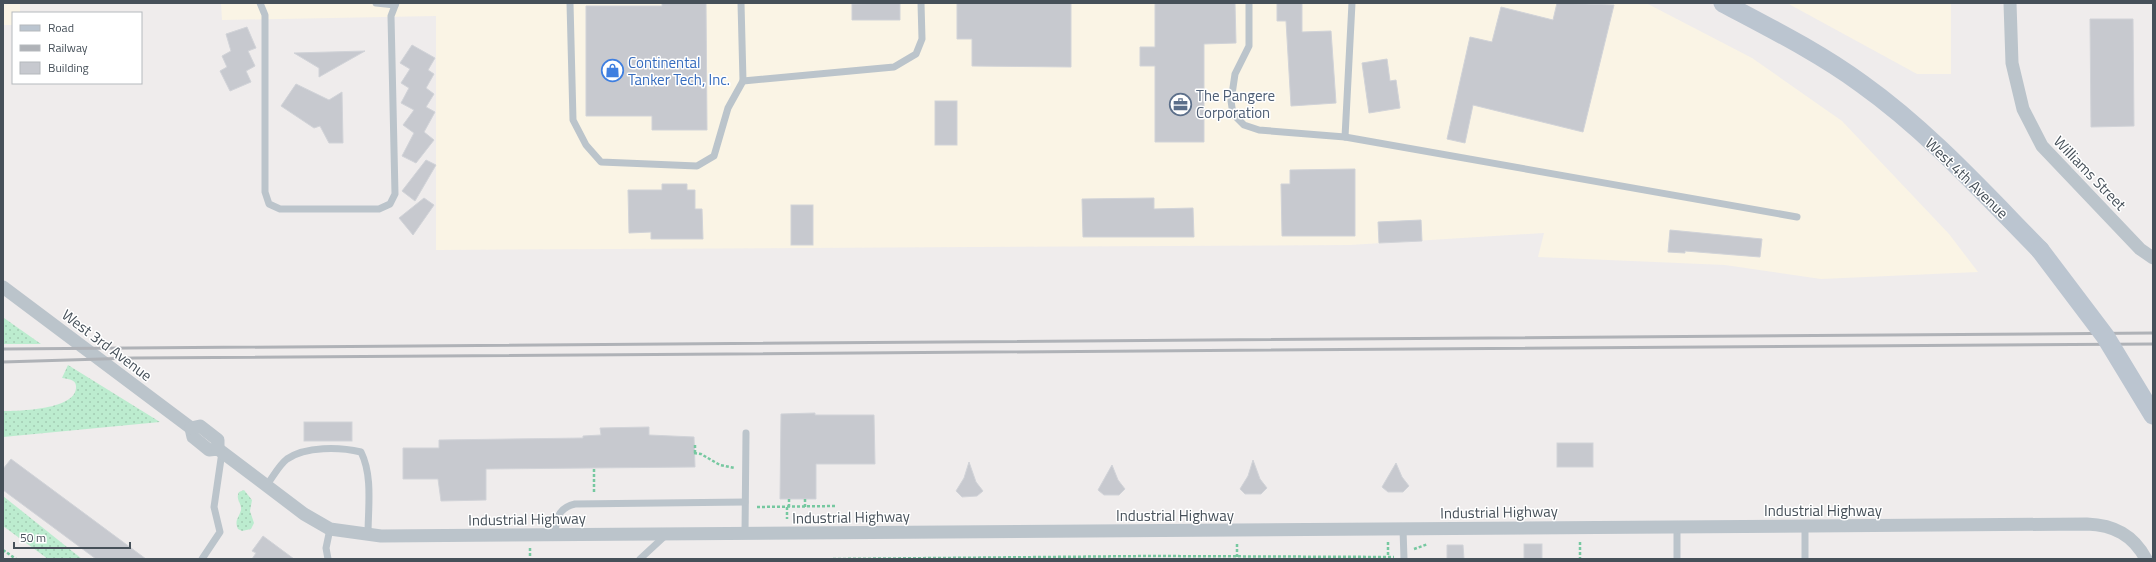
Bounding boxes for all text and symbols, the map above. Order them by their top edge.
legend [12,12,142,84]
text: Road [48,18,74,37]
text: Railway [48,38,88,57]
place label: Continental Tanker Tech, Inc. [628,51,730,91]
text: Building [48,58,89,77]
shop icon: Continental Tanker Tech, Inc. [600,58,626,84]
place label: The Pangere Corporation [1196,84,1275,124]
office icon: The Pangere Corporation [1167,91,1193,117]
street label: Williams Street [2048,131,2132,216]
street label: West 4th Avenue [1920,132,2014,224]
street label: West 3rd Avenue [57,303,157,387]
street label: Industrial Highway [1440,499,1558,525]
street label: Industrial Highway [1764,499,1882,522]
street label: Industrial Highway [792,504,910,530]
street label: Industrial Highway [1116,504,1234,527]
street label: Industrial Highway [468,506,586,532]
scale bar [14,524,130,550]
text: 50 m [20,528,46,547]

